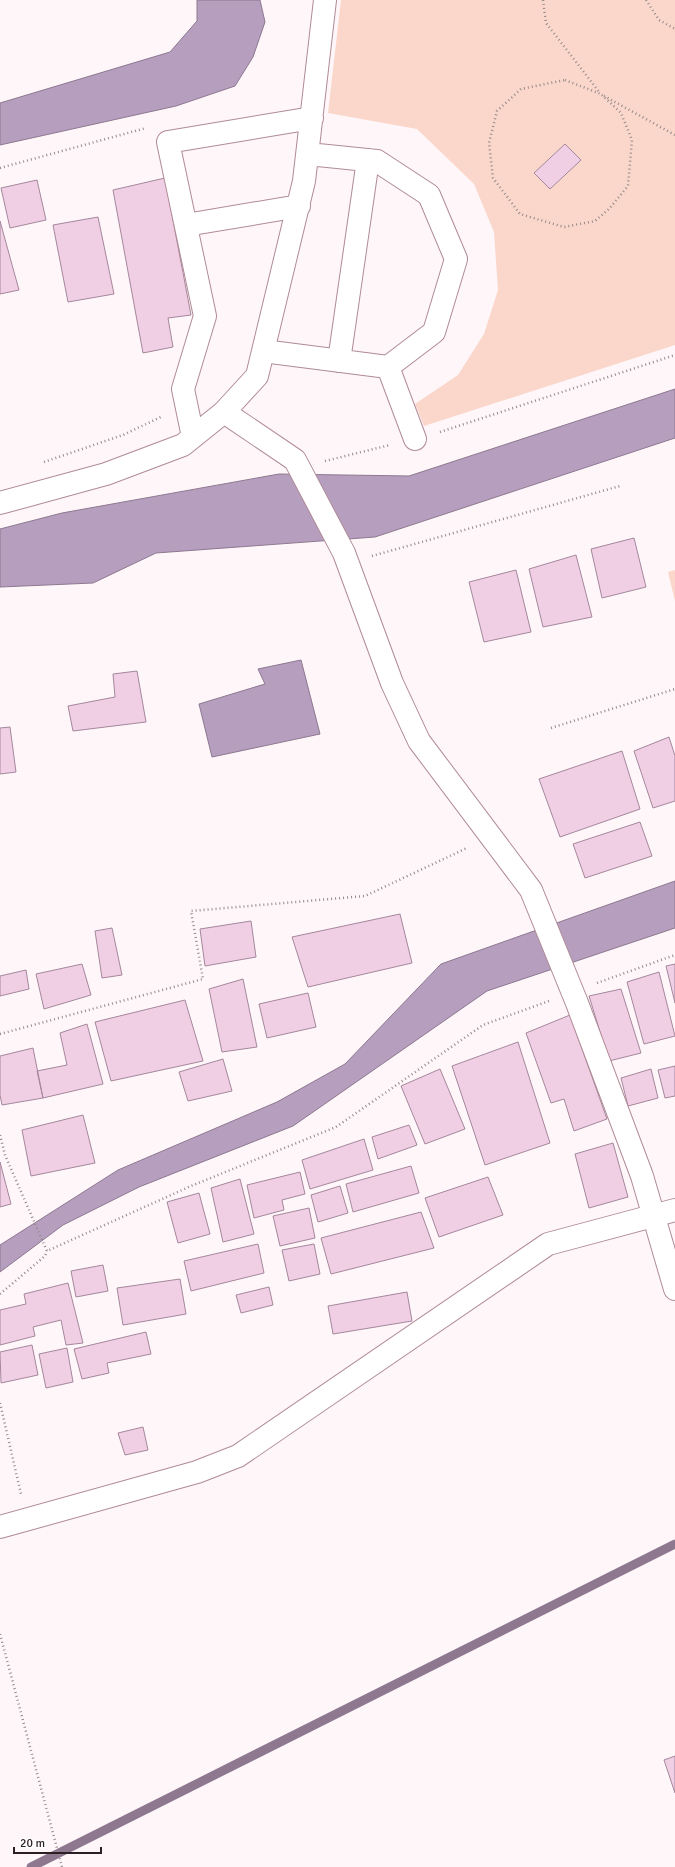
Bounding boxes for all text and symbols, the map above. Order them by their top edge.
scale bar [14,1829,101,1855]
text: 20 m [20,1836,45,1851]

